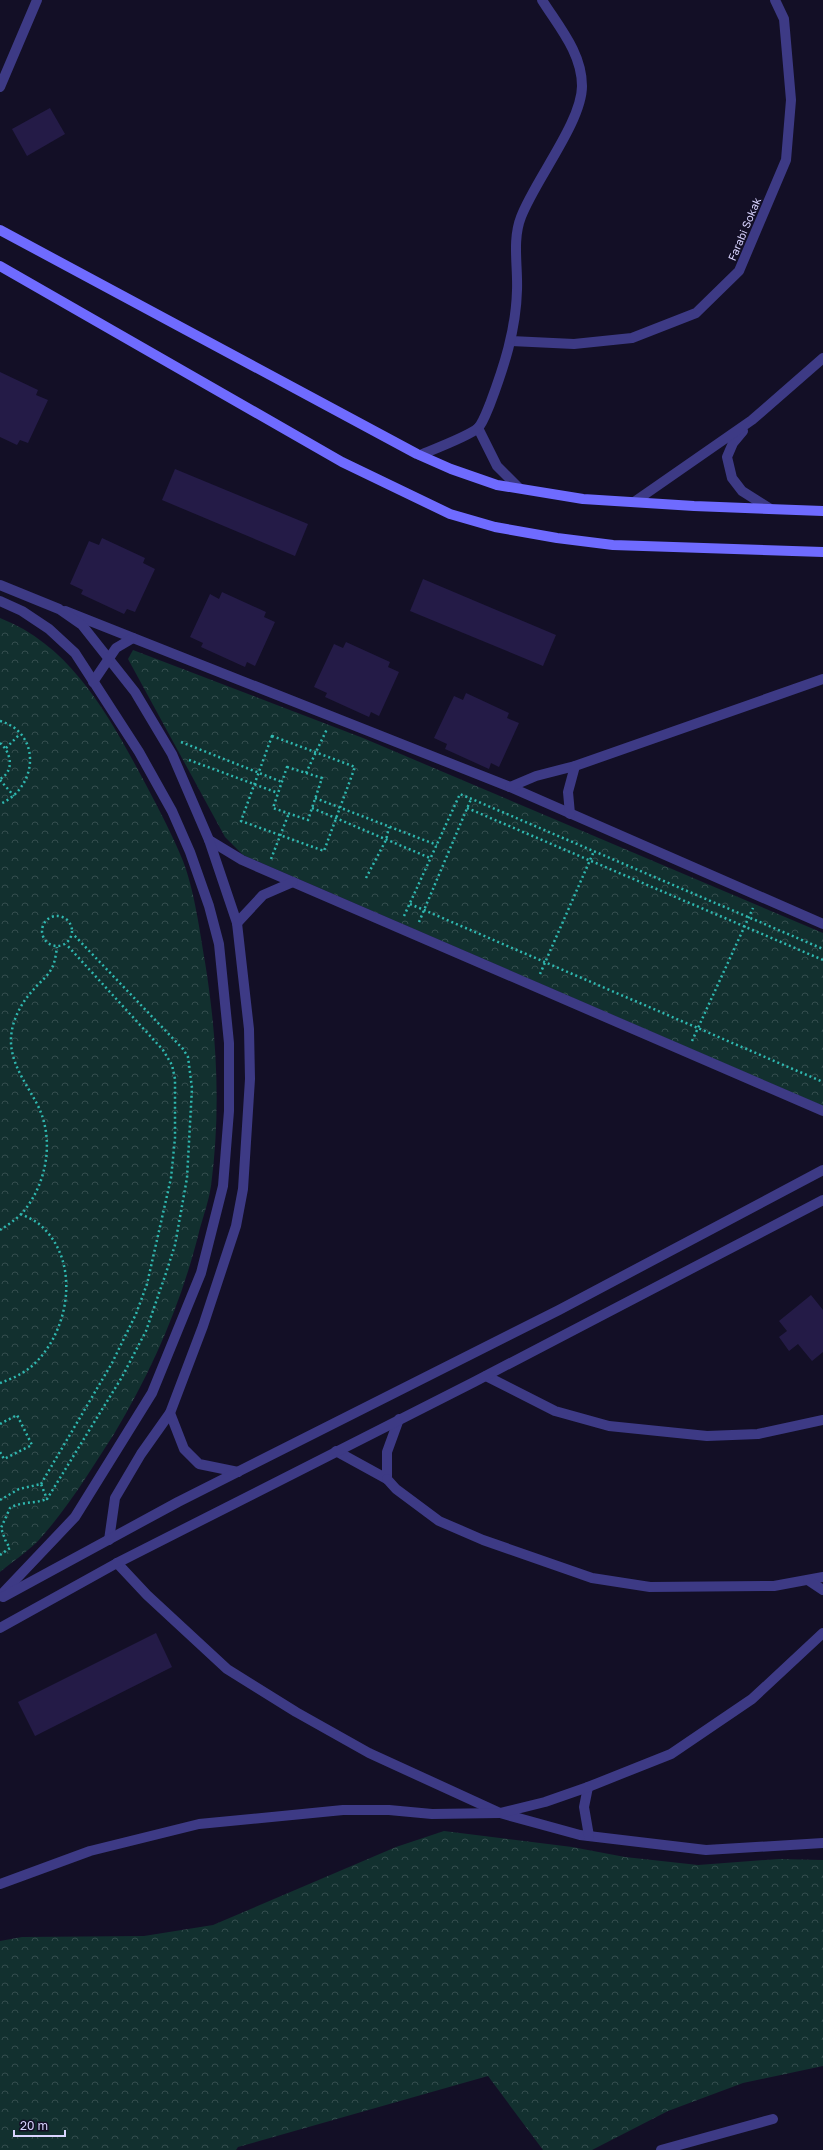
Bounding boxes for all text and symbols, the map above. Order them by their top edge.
street label: Farabi Sokak [725,195,763,263]
scale bar [14,2112,65,2138]
text: 20 m [20,2118,48,2133]

